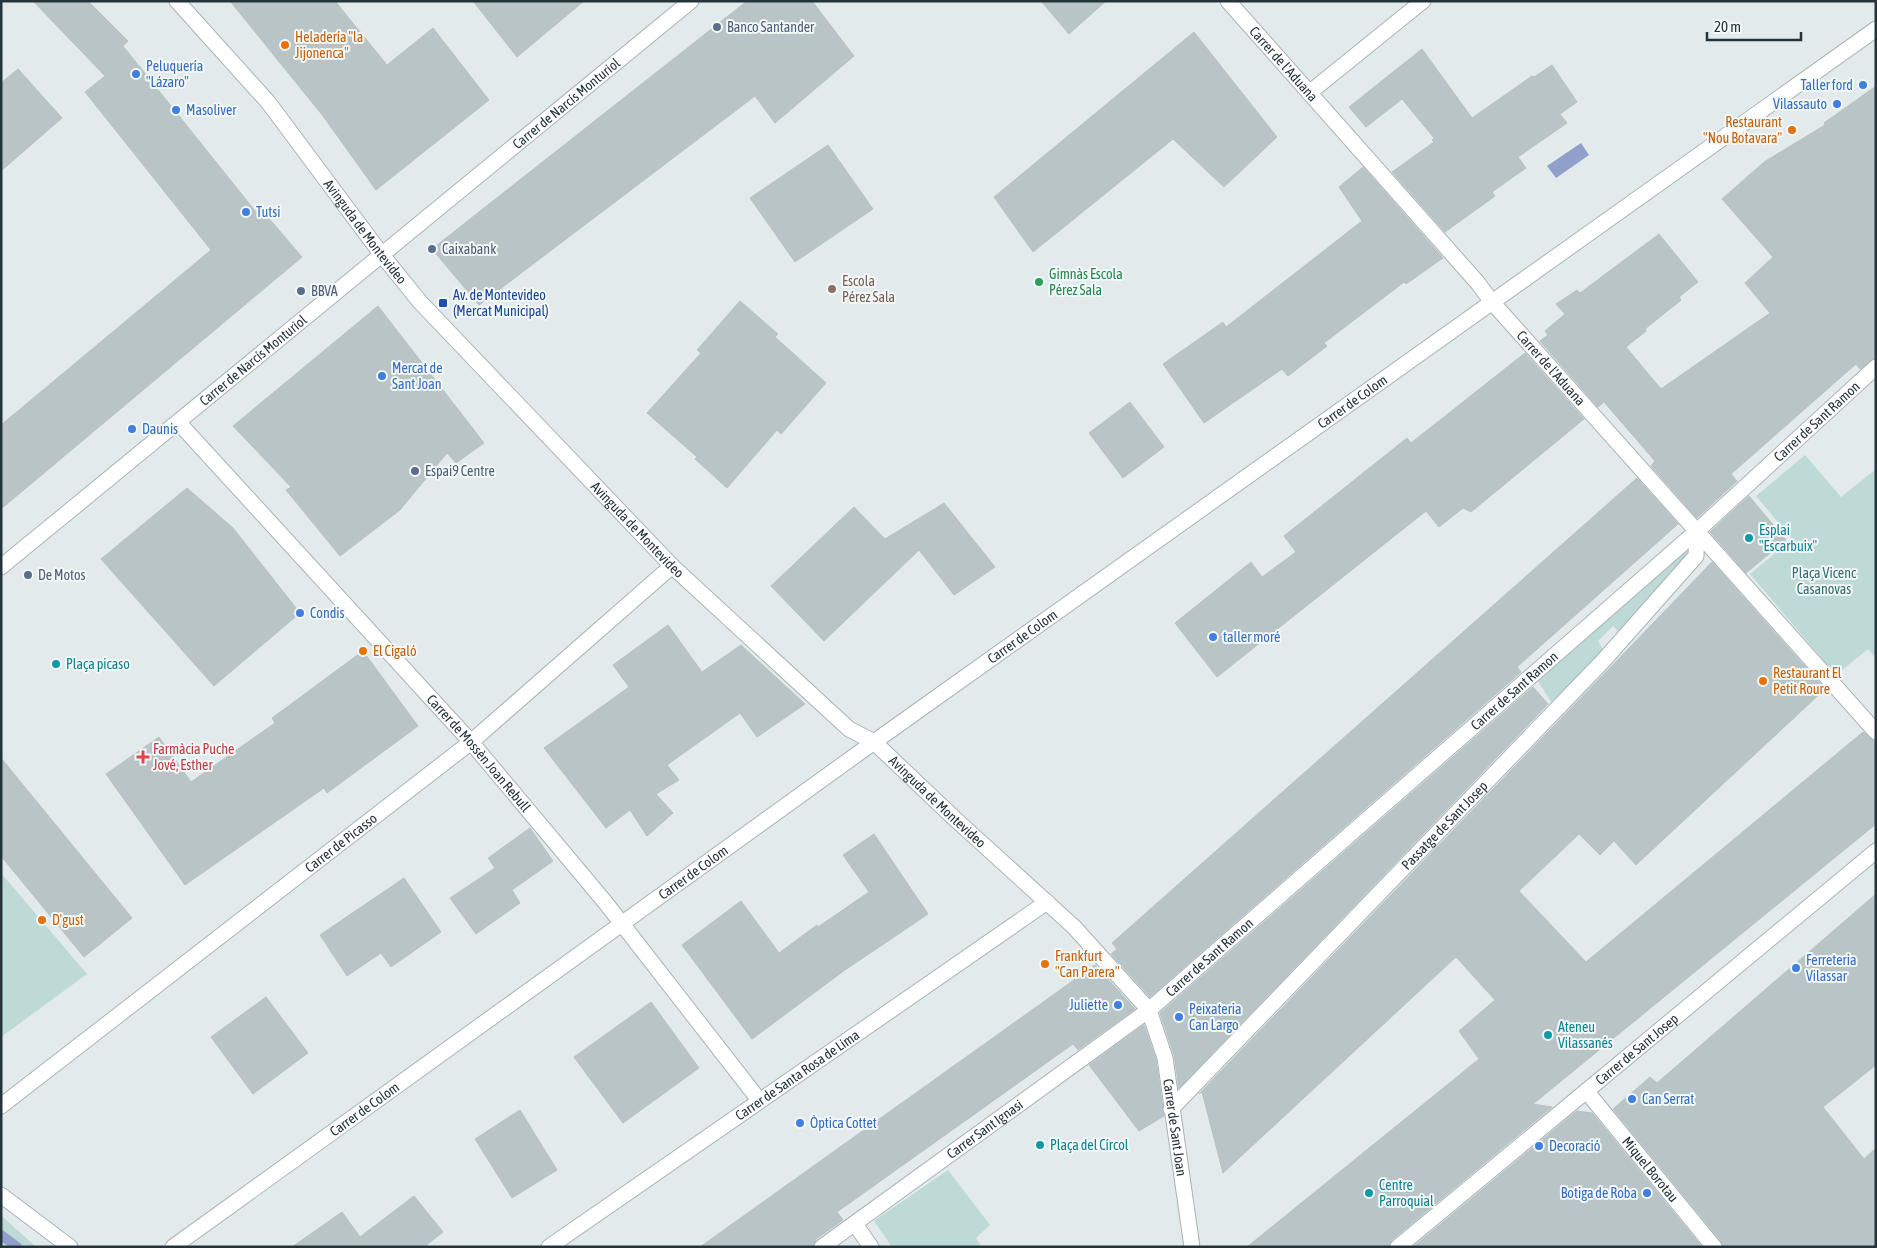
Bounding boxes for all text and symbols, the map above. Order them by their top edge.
scale bar [1707,10,1801,42]
text: 20 m [1714,18,1741,35]
place label: Banco Santander [727,19,815,35]
marker: Banco Santander [711,21,723,33]
street label: Carrer de l'Aduana [1246,23,1321,105]
place label: Heladería "la Jijonenca" [295,29,363,61]
marker: Heladería "la Jijonenca" [279,39,291,51]
street label: Carrer de Narcís Monturiol [509,55,623,152]
place label: Peluquería "Lázaro" [146,58,203,90]
marker: Peluquería "Lázaro" [130,68,142,80]
place label: Taller ford [1800,77,1853,93]
marker: Taller ford [1857,79,1869,91]
place label: Vilassauto [1773,96,1827,112]
marker: Vilassauto [1831,98,1843,110]
place label: Masoliver [186,102,237,118]
marker: Masoliver [170,104,182,116]
place label: Restaurant "Nou Botavara" [1703,114,1782,146]
marker: Restaurant "Nou Botavara" [1786,124,1798,136]
street label: Avinguda de Montevideo [320,176,410,287]
place label: Tutsi [256,204,280,220]
marker: Tutsi [240,206,252,218]
place label: Caixabank [442,241,496,257]
marker: Caixabank [426,243,438,255]
place label: Gimnàs Escola Pérez Sala [1049,266,1123,298]
place label: Escola Pérez Sala [842,273,895,305]
marker: Gimnàs Escola Pérez Sala [1033,276,1045,288]
place label: BBVA [311,283,338,299]
marker: Escola Pérez Sala [826,283,838,295]
marker: BBVA [295,285,307,297]
place label: Av. de Montevideo (Mercat Municipal) [453,287,549,319]
marker: Av. de Montevideo (Mercat Municipal) [437,297,449,309]
street label: Carrer de Narcís Monturiol [196,311,310,409]
street label: Carrer de l'Aduana [1514,327,1588,409]
place label: Mercat de Sant Joan [392,360,443,392]
marker: Mercat de Sant Joan [376,370,388,382]
street label: Carrer de Colom [1314,371,1390,432]
street label: Carrer de Sant Ramon [1770,378,1863,465]
place label: Daunis [142,421,178,437]
marker: Daunis [126,423,138,435]
place label: Espai9 Centre [425,463,495,479]
marker: Espai9 Centre [409,465,421,477]
street label: Avinguda de Montevideo [588,478,687,581]
place label: Esplai "Escarbuix" [1759,522,1818,554]
marker: Esplai "Escarbuix" [1743,532,1755,544]
park label: Plaça Vicenc Casanovas [1792,565,1857,597]
place label: De Motos [38,567,86,583]
marker: De Motos [22,569,34,581]
place label: Condis [310,605,345,621]
street label: Carrer de Colom [984,606,1060,667]
marker: Condis [294,607,306,619]
place label: taller moré [1223,629,1280,645]
marker: taller moré [1207,631,1219,643]
place label: El Cigaló [373,643,417,659]
marker: El Cigaló [357,645,369,657]
street label: Carrer de Sant Ramon [1467,648,1561,733]
place label: Plaça picaso [66,656,130,672]
marker: Plaça picaso [50,658,62,670]
place label: Restaurant El Petit Roure [1773,665,1842,697]
marker: Restaurant El Petit Roure [1757,675,1769,687]
street label: Carrer de Mossèn Joan Rebull [424,691,534,815]
place label: Farmàcia Puche Jové, Esther [153,741,234,773]
marker: Farmàcia Puche Jové, Esther [137,751,149,763]
street label: Avinguda de Montevideo [886,752,989,851]
street label: Passatge de Sant Josep [1398,778,1491,873]
street label: Carrer de Picasso [302,810,380,876]
street label: Carrer de Colom [655,842,731,903]
place label: D'gust [52,912,84,928]
marker: D'gust [36,914,48,926]
street label: Carrer de Sant Ramon [1162,915,1256,1000]
place label: Frankfurt "Can Parera" [1055,948,1120,980]
place label: Ferreteria Vilassar [1806,952,1856,984]
marker: Frankfurt "Can Parera" [1039,958,1051,970]
marker: Ferreteria Vilassar [1790,962,1802,974]
place label: Juliette [1069,997,1108,1013]
marker: Juliette [1112,999,1124,1011]
place label: Peixateria Can Largo [1189,1001,1242,1033]
street label: Carrer de Sant Josep [1592,1010,1682,1088]
marker: Peixateria Can Largo [1173,1011,1185,1023]
place label: Ateneu Vilassanés [1558,1019,1613,1051]
street label: Carrer de Santa Rosa de Lima [732,1026,862,1124]
marker: Ateneu Vilassanés [1542,1029,1554,1041]
street label: Carrer de Sant Joan [1160,1078,1190,1177]
street label: Carrer de Colom [327,1079,402,1139]
place label: Can Serrat [1642,1091,1694,1107]
marker: Can Serrat [1626,1093,1638,1105]
street label: Carrer Sant Ignasi [944,1096,1026,1162]
place label: Òptica Cottet [810,1115,877,1131]
marker: Òptica Cottet [794,1117,806,1129]
street label: Miquel Borotau [1619,1134,1682,1205]
place label: Plaça del Círcol [1050,1137,1129,1153]
place label: Decoració [1549,1138,1600,1154]
marker: Plaça del Círcol [1034,1139,1046,1151]
marker: Decoració [1533,1140,1545,1152]
place label: Centre Parroquial [1379,1177,1434,1209]
place label: Botiga de Roba [1561,1185,1637,1201]
marker: Centre Parroquial [1363,1187,1375,1199]
marker: Botiga de Roba [1641,1187,1653,1199]

